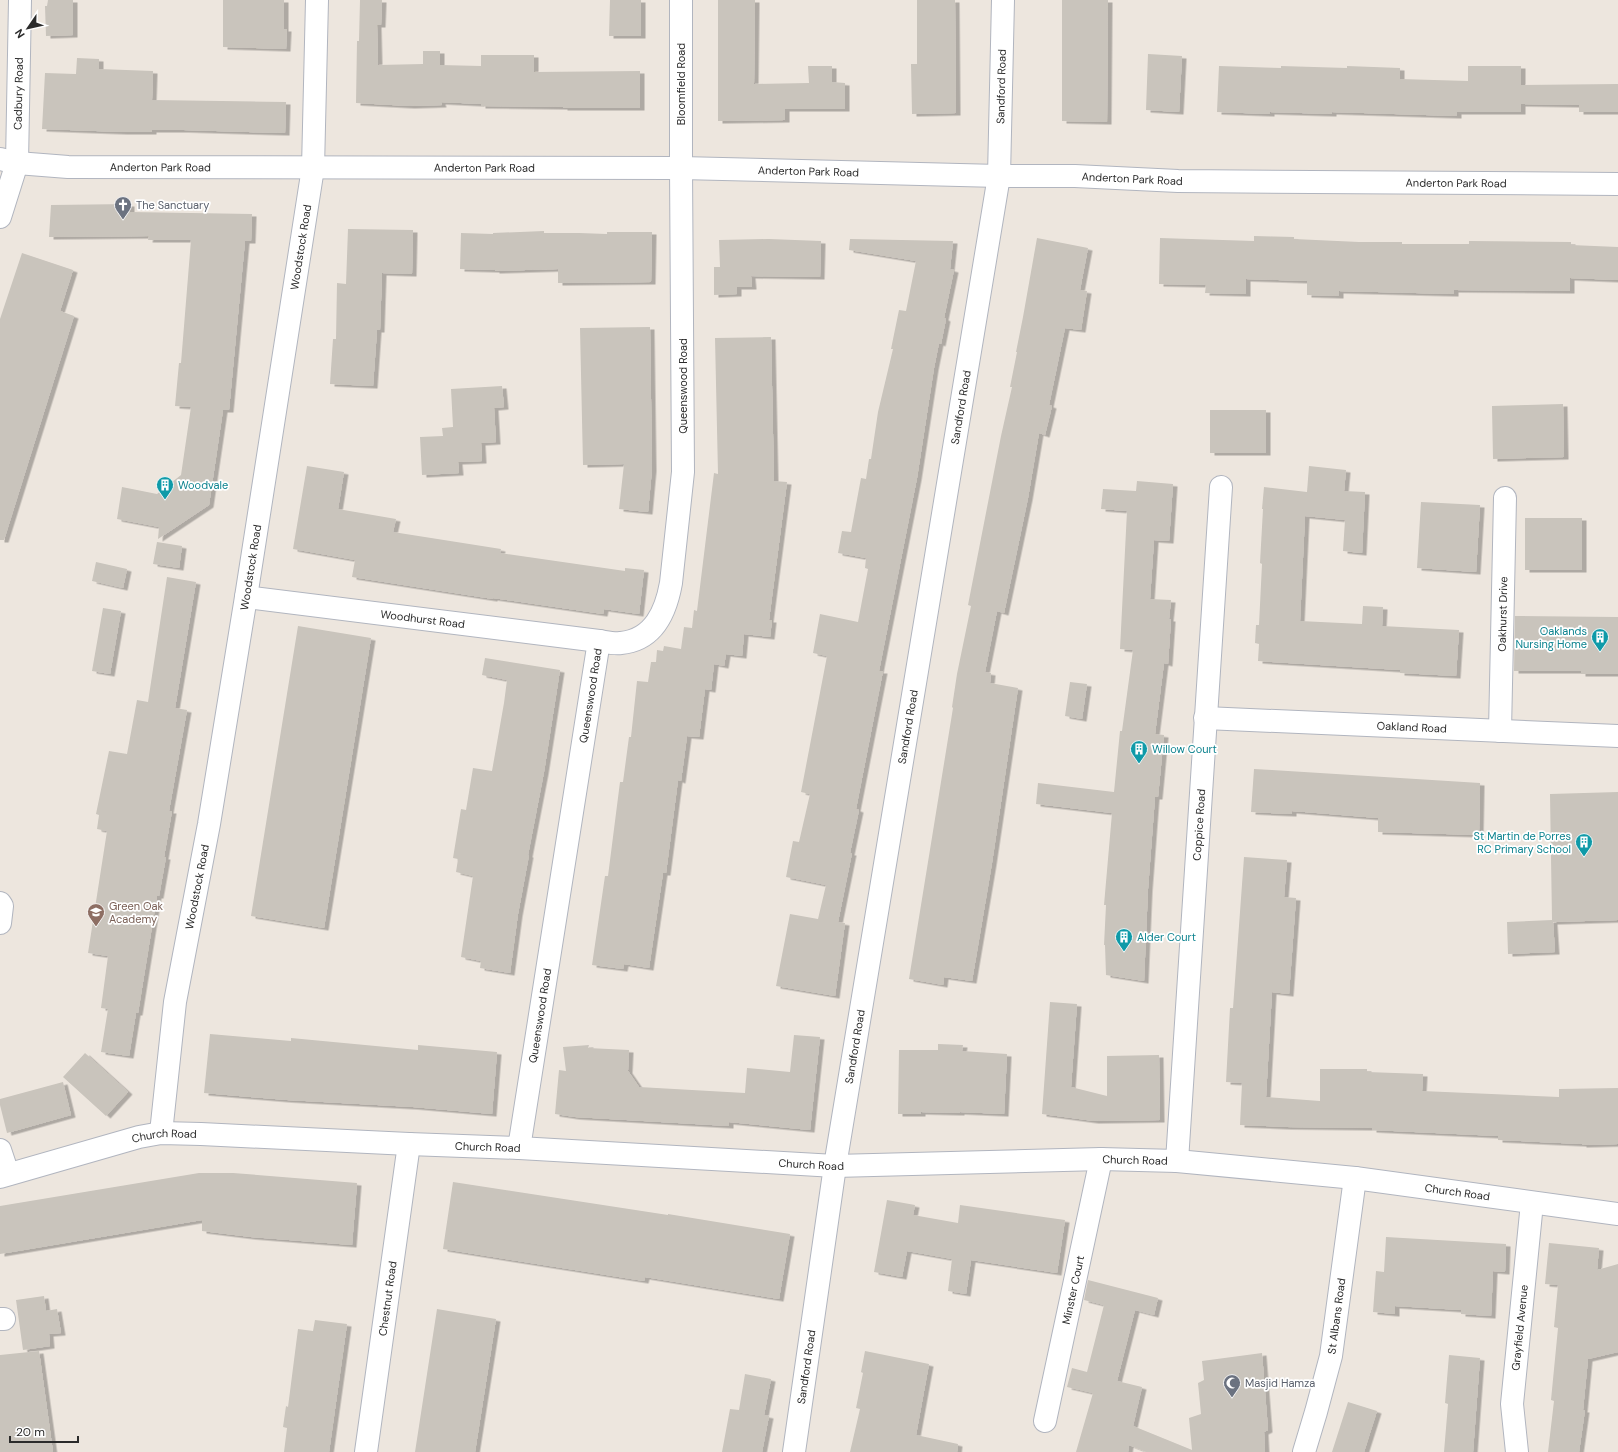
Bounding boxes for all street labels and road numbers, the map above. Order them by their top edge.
street label: Bloomfield Road [674,43,688,125]
street label: Sandford Road [993,49,1009,124]
street label: Cadbury Road [11,57,26,130]
street label: Anderton Park Road [110,160,211,174]
street label: Anderton Park Road [434,161,535,175]
street label: Anderton Park Road [758,163,859,179]
street label: Anderton Park Road [1081,169,1183,188]
street label: Anderton Park Road [1406,176,1507,190]
street label: Woodstock Road [287,203,314,291]
street label: Queenswood Road [676,338,690,434]
street label: Sandford Road [948,369,974,445]
street label: Woodstock Road [237,523,264,611]
street label: Oakhurst Drive [1495,576,1510,652]
street label: Woodhurst Road [380,607,466,631]
street label: Queenswood Road [576,647,605,744]
street label: Sandford Road [895,689,921,765]
street label: Oakland Road [1376,718,1447,736]
street label: Coppice Road [1190,788,1208,861]
street label: Woodstock Road [182,843,212,931]
street label: Queenswood Road [526,967,554,1064]
street label: Sandford Road [842,1008,868,1085]
street label: Church Road [130,1126,197,1146]
street label: Church Road [455,1139,521,1155]
street label: Church Road [1102,1152,1168,1168]
street label: Church Road [778,1156,844,1173]
street label: Church Road [1424,1181,1491,1203]
street label: Minster Court [1059,1254,1087,1326]
street label: Chestnut Road [375,1260,400,1337]
street label: St Albans Road [1324,1277,1348,1355]
street label: Grayfield Avenue [1508,1284,1531,1371]
street label: Sandford Road [794,1329,818,1405]

